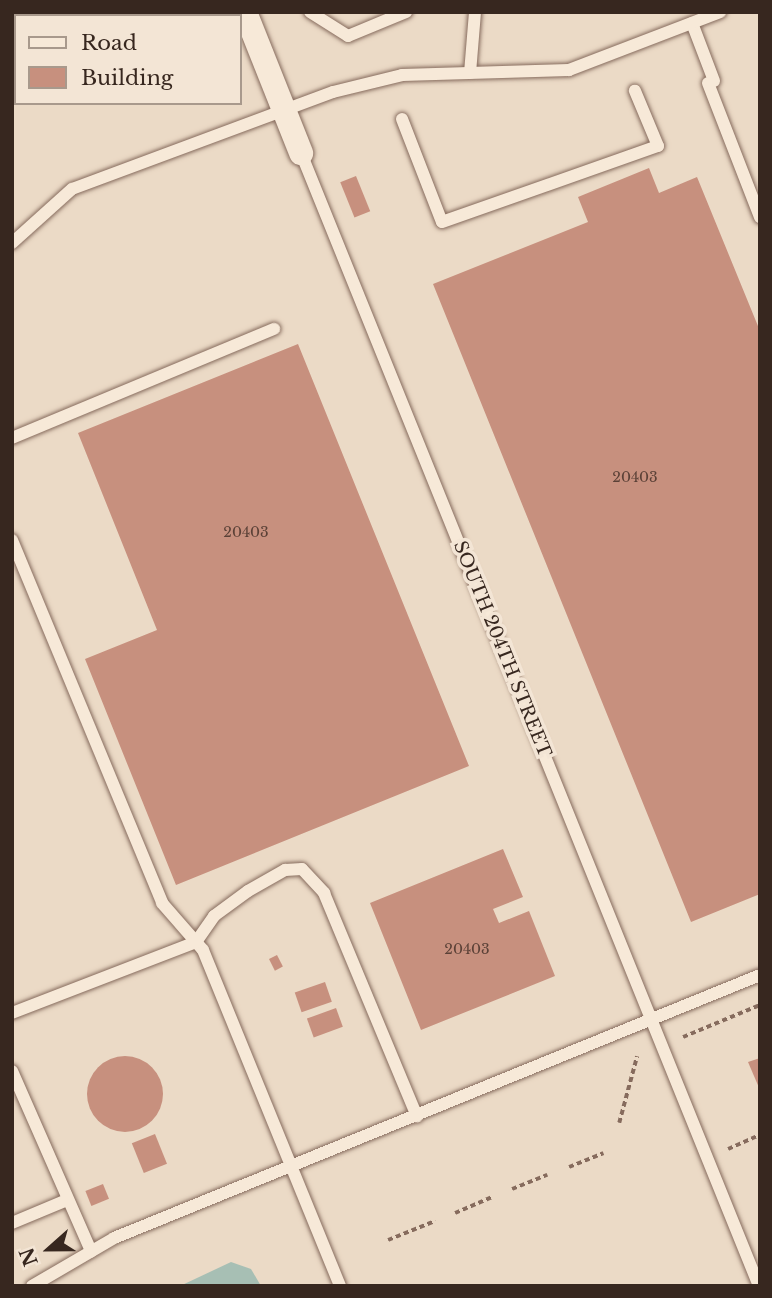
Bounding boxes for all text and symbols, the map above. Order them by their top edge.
legend [14,14,242,105]
text: Road [81,30,137,56]
text: Building [81,65,173,91]
house number: 20403 [612,469,658,485]
house number: 20403 [223,524,269,540]
street label: SOUTH 204TH STREET [449,538,555,760]
house number: 20403 [444,941,490,957]
north arrow [14,1214,84,1284]
text: N [15,1244,43,1269]

